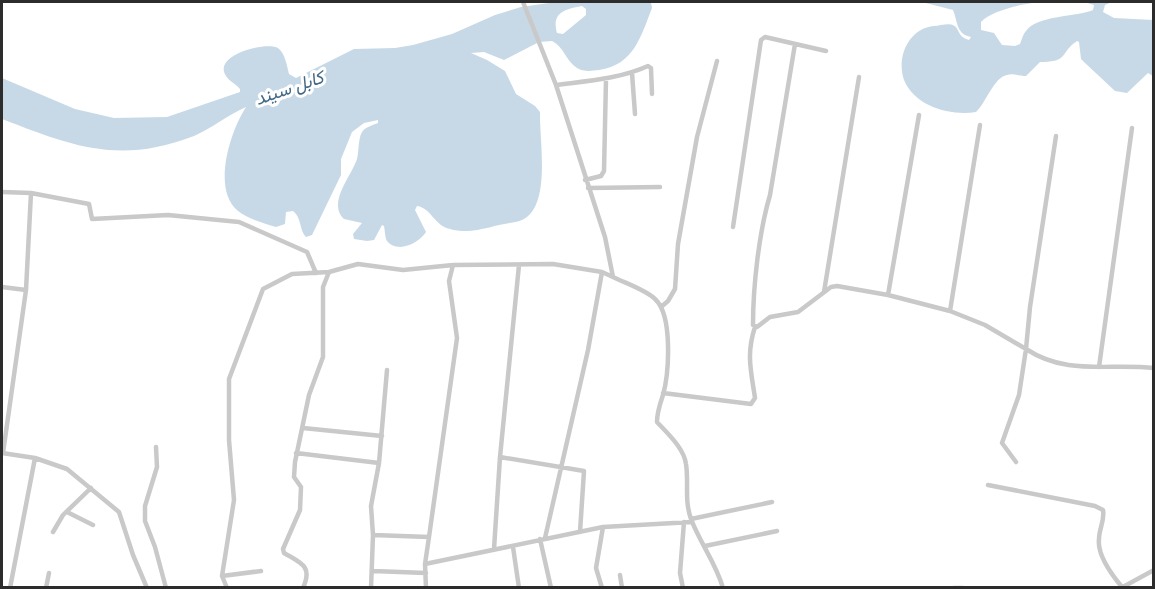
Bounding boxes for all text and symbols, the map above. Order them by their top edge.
water label: کابل سيند [252,64,329,110]

